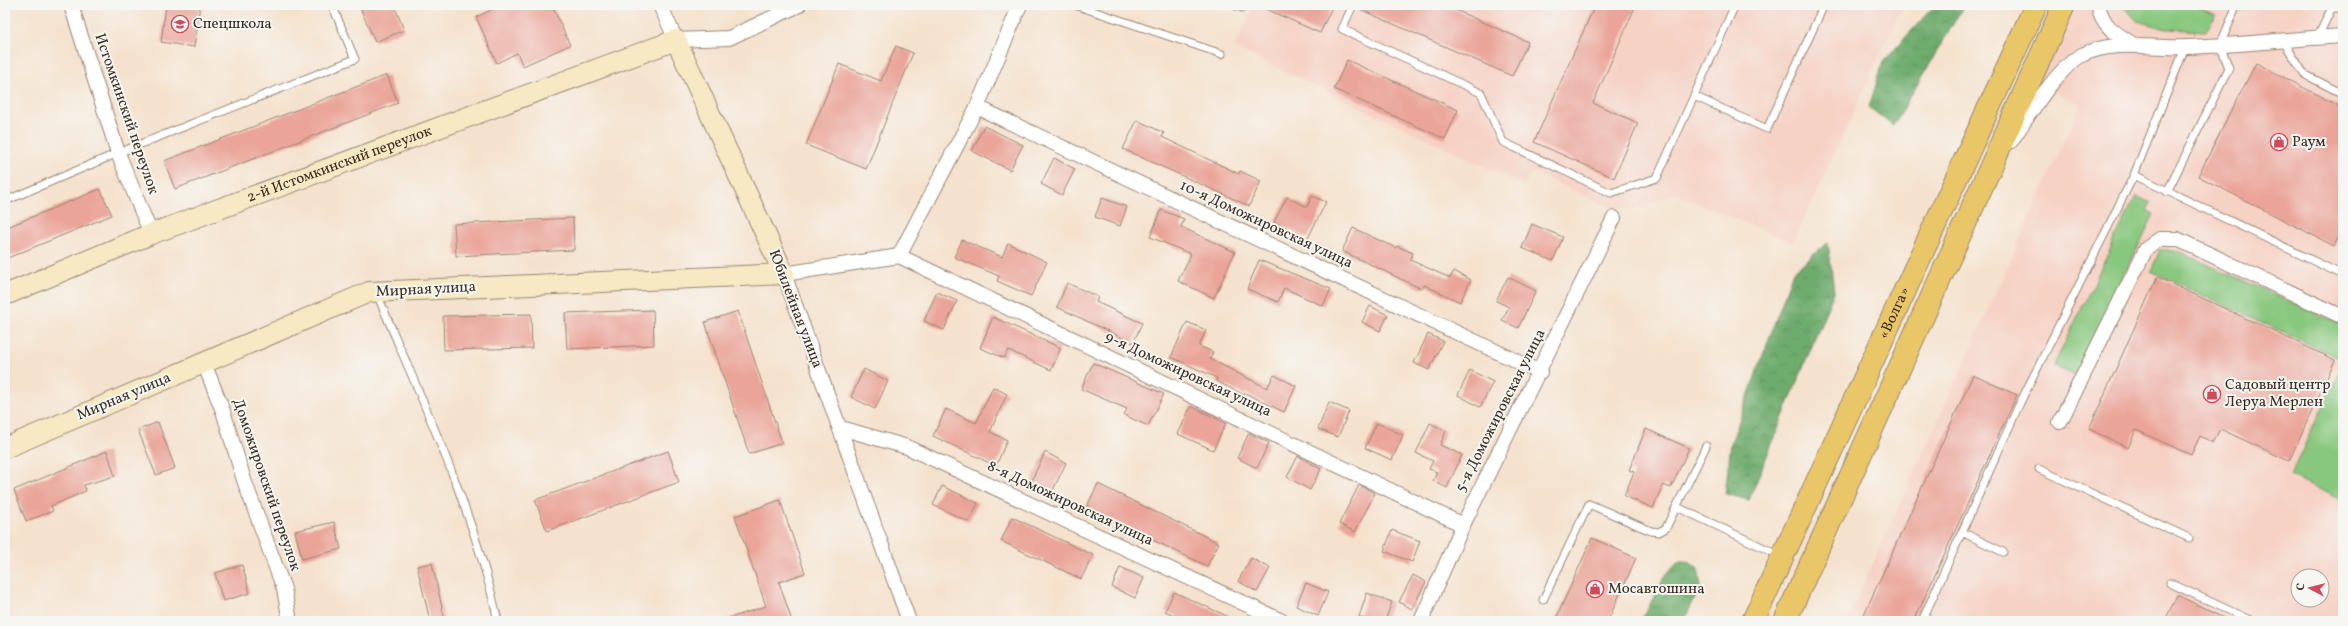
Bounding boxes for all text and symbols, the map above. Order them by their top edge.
school or university icon: Спецшкола [170,14,190,34]
place label: Спецшкола [193,14,272,35]
street label: Истомкинский переулок [89,31,163,197]
street label: 2-й Истомкинский переулок [244,121,435,208]
shop icon: Раум [2269,132,2289,152]
place label: Раум [2292,132,2326,153]
street label: 10-я Доможировская улица [1176,176,1356,274]
street label: Юбилейная улица [763,247,827,371]
street label: Мирная улица [375,277,477,303]
street label: «Волга» [1873,284,1916,342]
street label: 5-я Доможировская улица [1451,326,1551,496]
street label: 9-я Доможировская улица [1101,327,1275,423]
street label: Мирная улица [74,368,174,426]
place label: Садовый центр Леруа Мерлен [2225,375,2331,413]
shop icon: Садовый центр Леруа Мерлен [2202,384,2222,404]
street label: Доможировский переулок [227,396,305,574]
street label: 8-я Доможировская улица [984,456,1156,552]
north arrow [2290,568,2330,608]
shop icon: Мосавтошина [1585,579,1605,599]
place label: Мосавтошина [1608,579,1705,600]
text: С [2294,583,2309,591]

